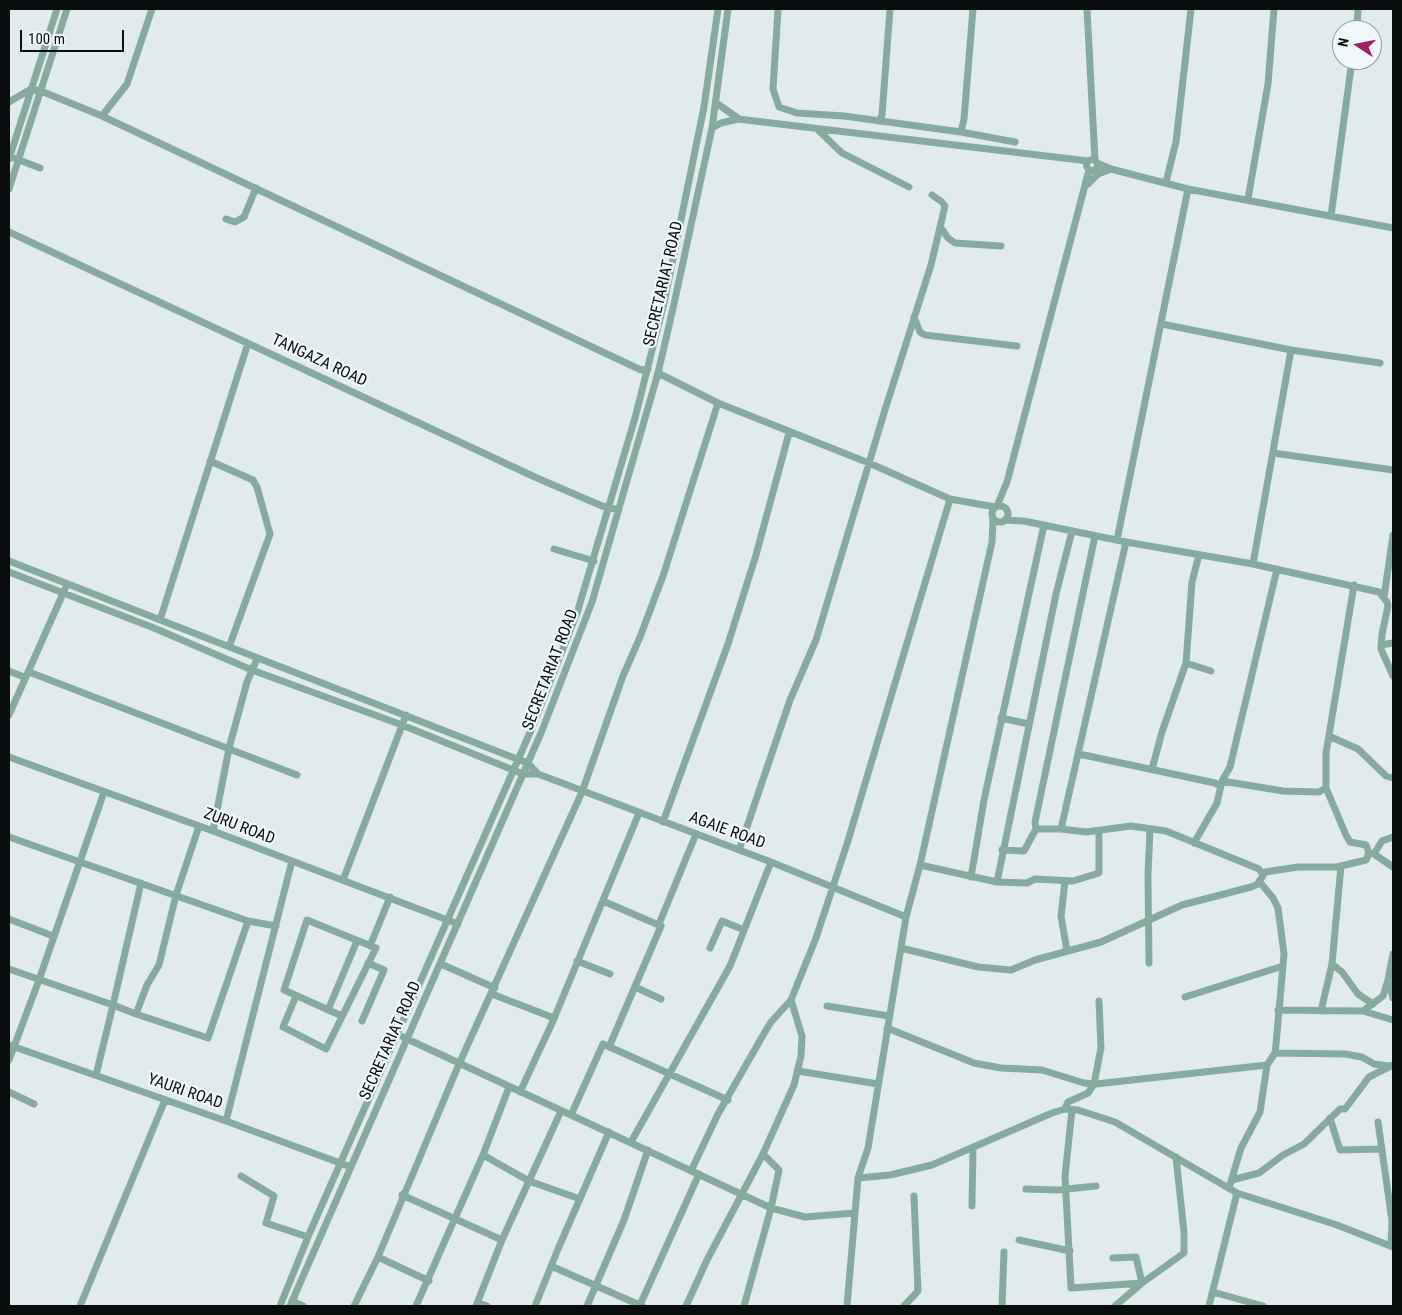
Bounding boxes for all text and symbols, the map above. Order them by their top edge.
scale bar [22,20,126,52]
north arrow [1332,20,1382,70]
text: 100 m [28,30,65,48]
text: N [1335,37,1352,48]
street label: SECRETARIAT ROAD [640,219,688,349]
street label: TANGAZA ROAD [268,330,370,392]
street label: SECRETARIAT ROAD [519,607,583,733]
street label: ZURU ROAD [201,805,277,849]
street label: AGAIE ROAD [686,808,768,854]
street label: SECRETARIAT ROAD [356,979,426,1103]
street label: YAURI ROAD [145,1070,225,1114]

